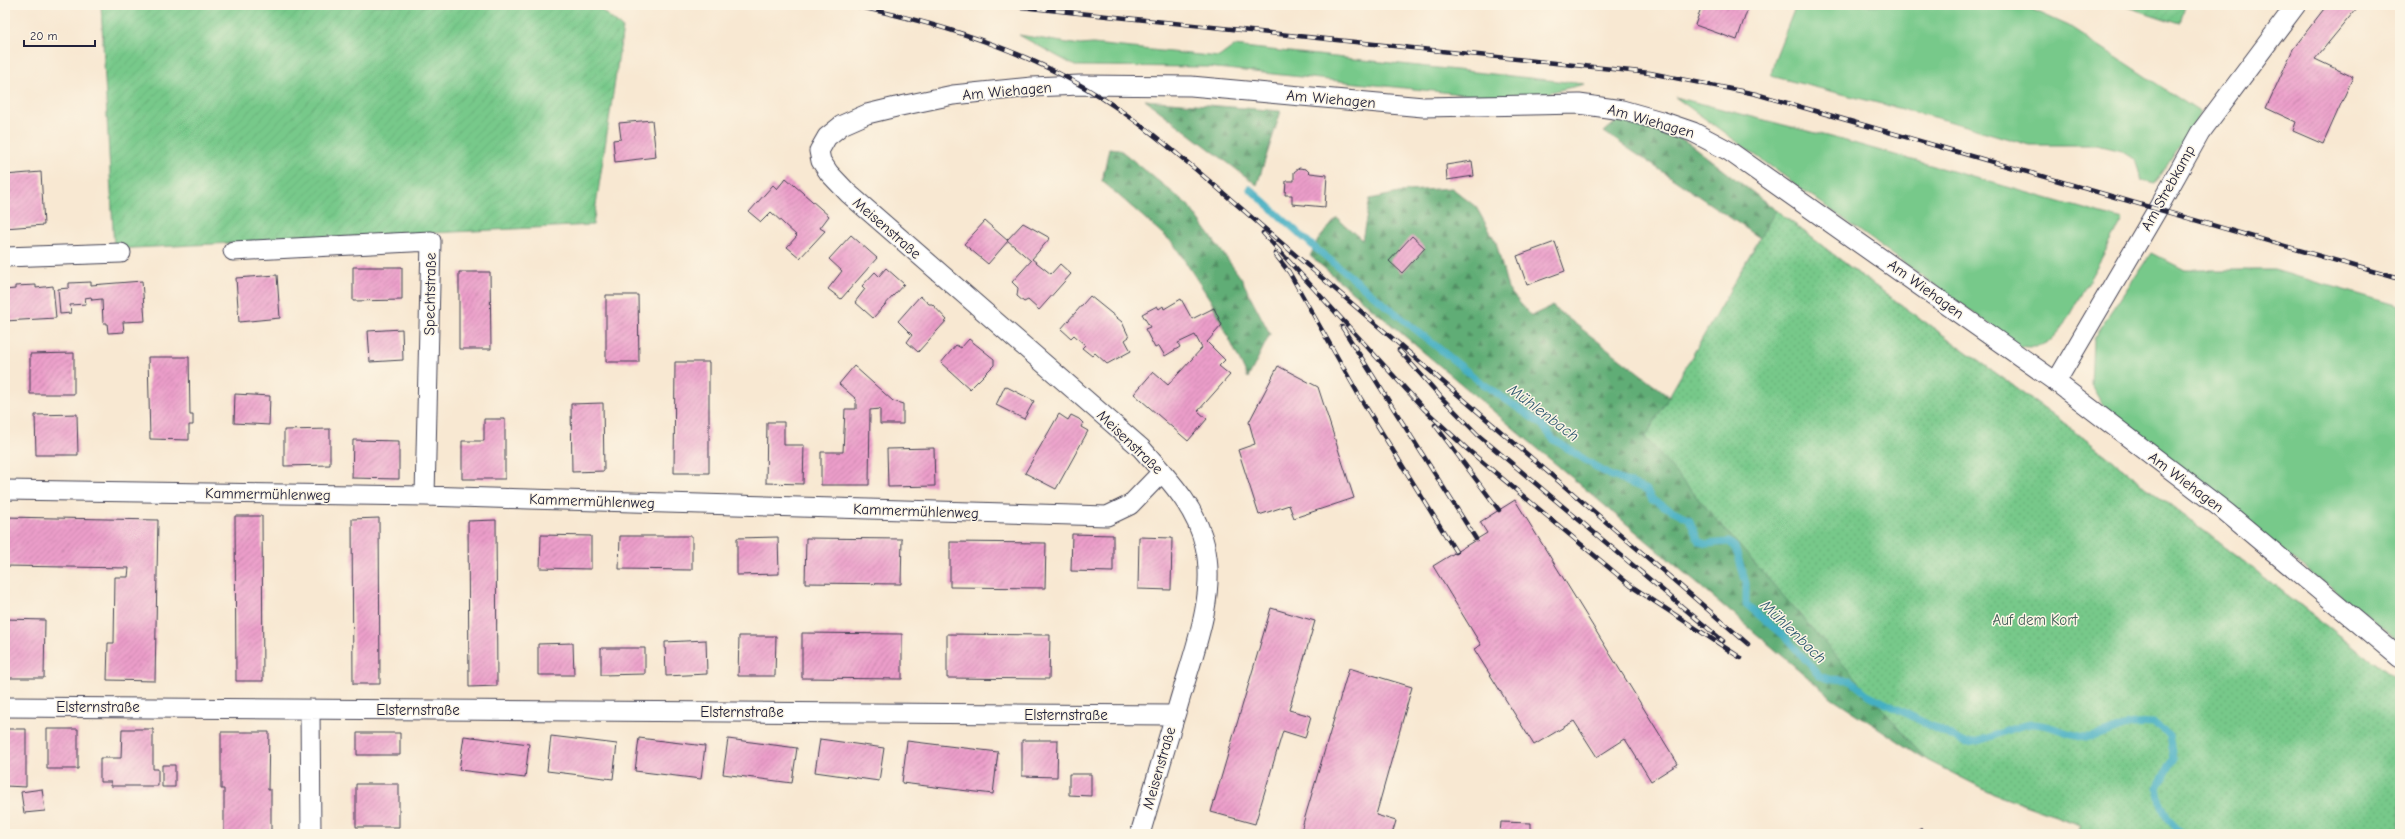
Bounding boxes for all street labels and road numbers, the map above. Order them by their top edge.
street label: Am Wiehagen [962,78,1052,104]
street label: Am Wiehagen [1286,86,1376,112]
street label: Am Wiehagen [1605,100,1697,142]
street label: Am Strebkamp [2137,142,2199,234]
street label: Meisenstraße [849,193,925,263]
street label: Spechtstraße [420,252,440,335]
street label: Am Wiehagen [1884,255,1968,323]
street label: Meisenstraße [1093,406,1167,478]
street label: Am Wiehagen [2145,448,2227,516]
street label: Kammermühlenweg [205,484,331,504]
street label: Kammermühlenweg [529,490,655,512]
street label: Kammermühlenweg [853,500,979,522]
street label: Elsternstraße [56,698,140,716]
street label: Elsternstraße [376,701,460,719]
street label: Elsternstraße [700,703,784,721]
street label: Elsternstraße [1024,706,1108,724]
street label: Meisenstraße [1139,724,1179,811]

